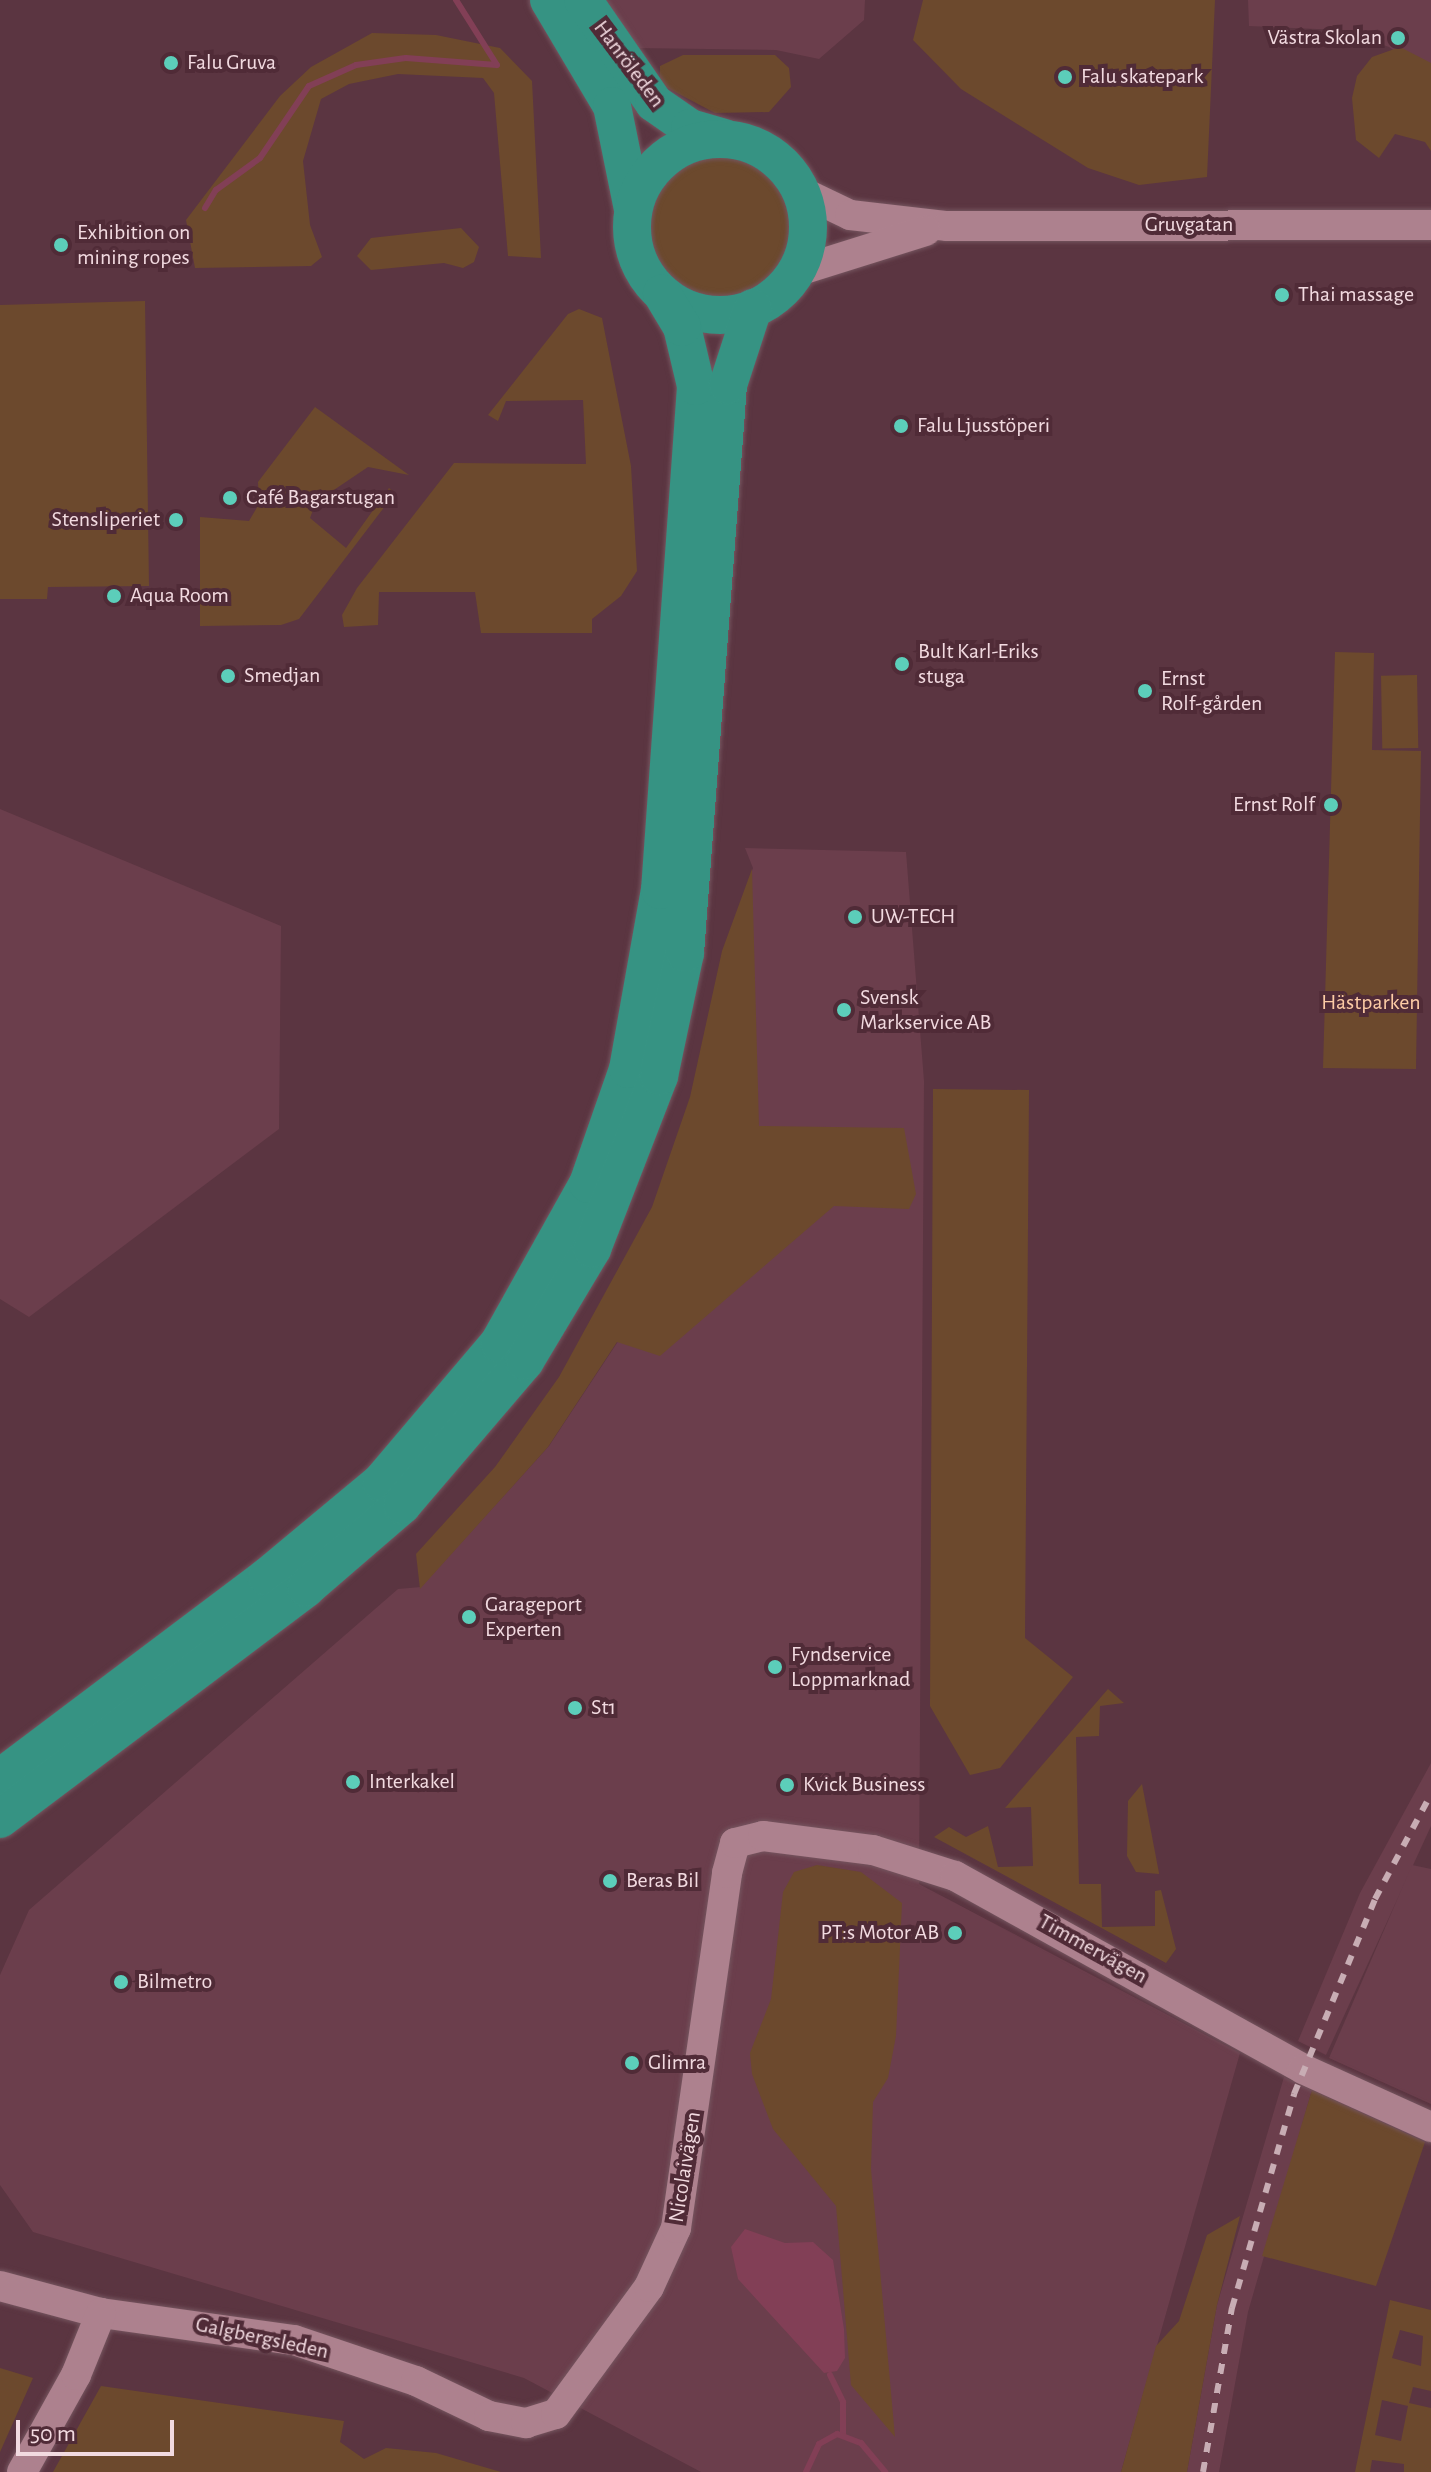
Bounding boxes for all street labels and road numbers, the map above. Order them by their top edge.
street label: Hanröleden [588,15,670,113]
street label: Gruvgatan [1145,212,1233,238]
street label: Timmervägen [1034,1908,1152,1990]
street label: Nicolaivägen [663,2110,707,2224]
street label: Galgbergsleden [193,2311,331,2365]

